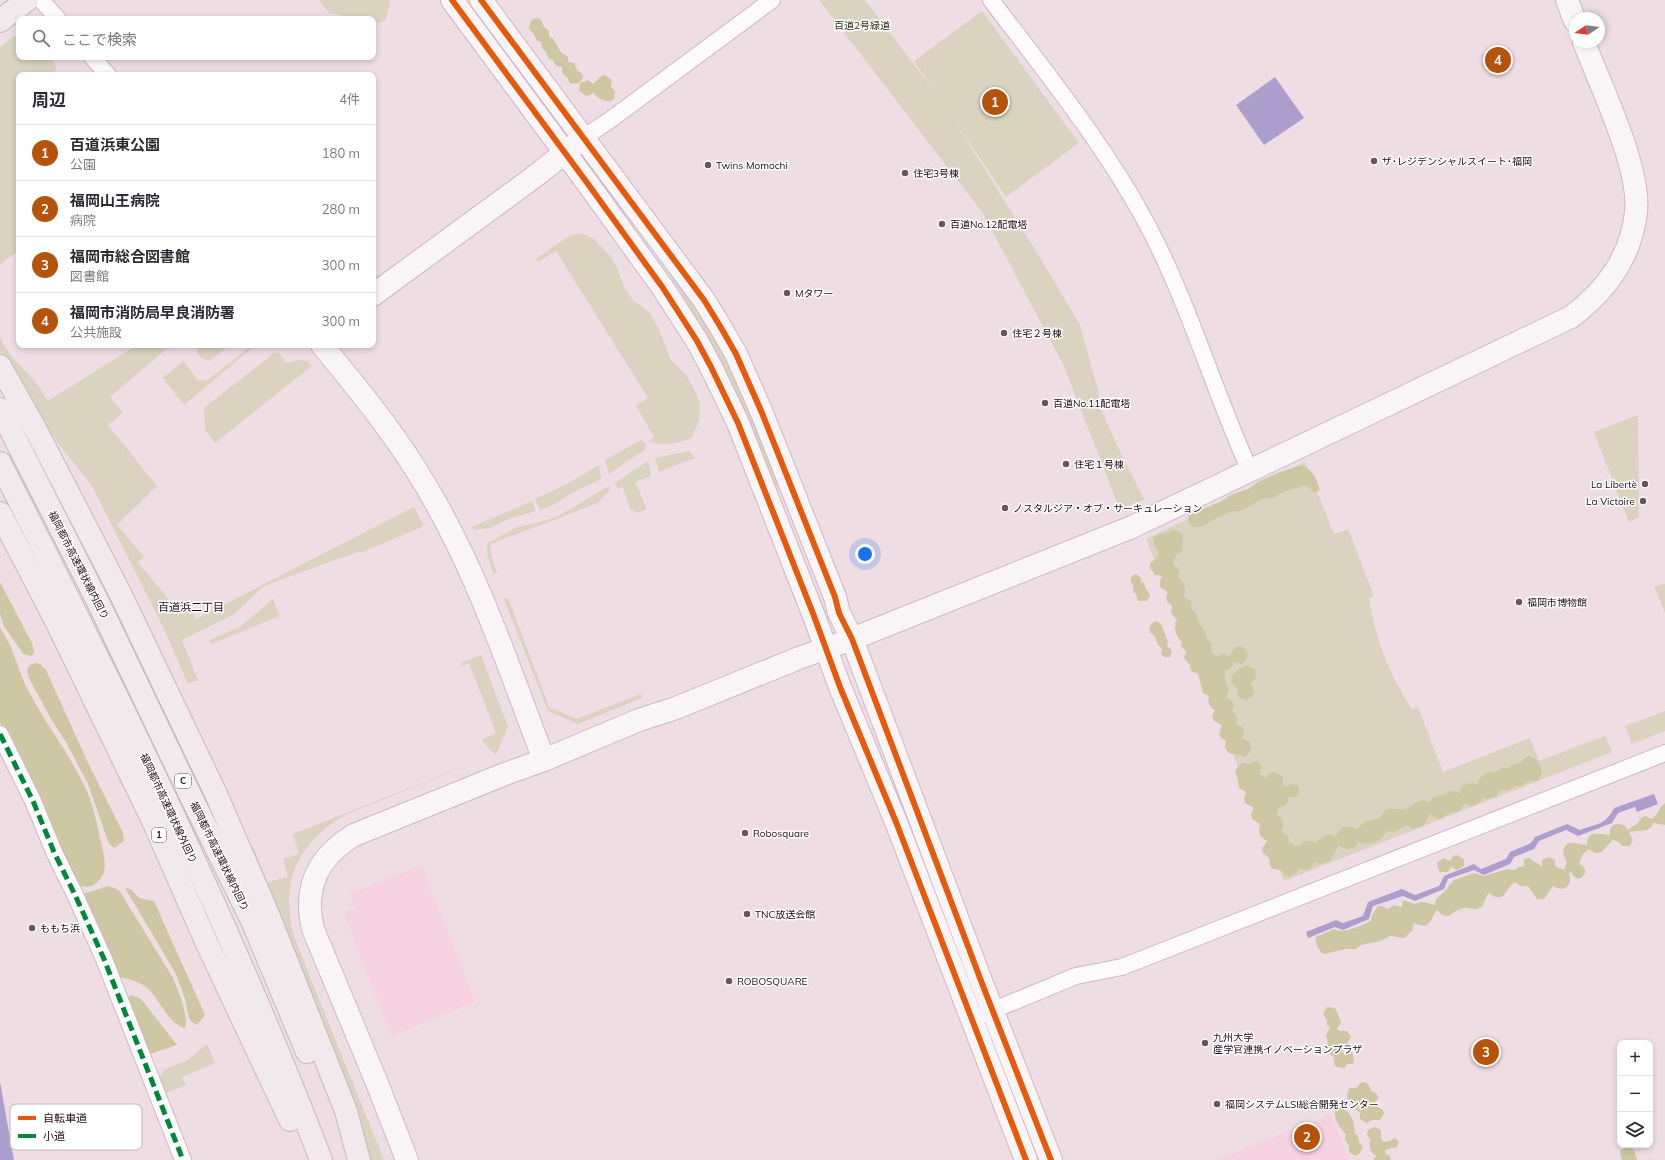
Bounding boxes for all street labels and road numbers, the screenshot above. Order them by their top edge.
street label: 福岡都市高速環状線内回り [46,509,112,622]
street label: 福岡都市高速環状線外回り [137,751,200,865]
road number: C [175,774,191,788]
street label: 福岡都市高速環状線内回り [187,799,252,913]
road number: 1 [152,828,166,842]

